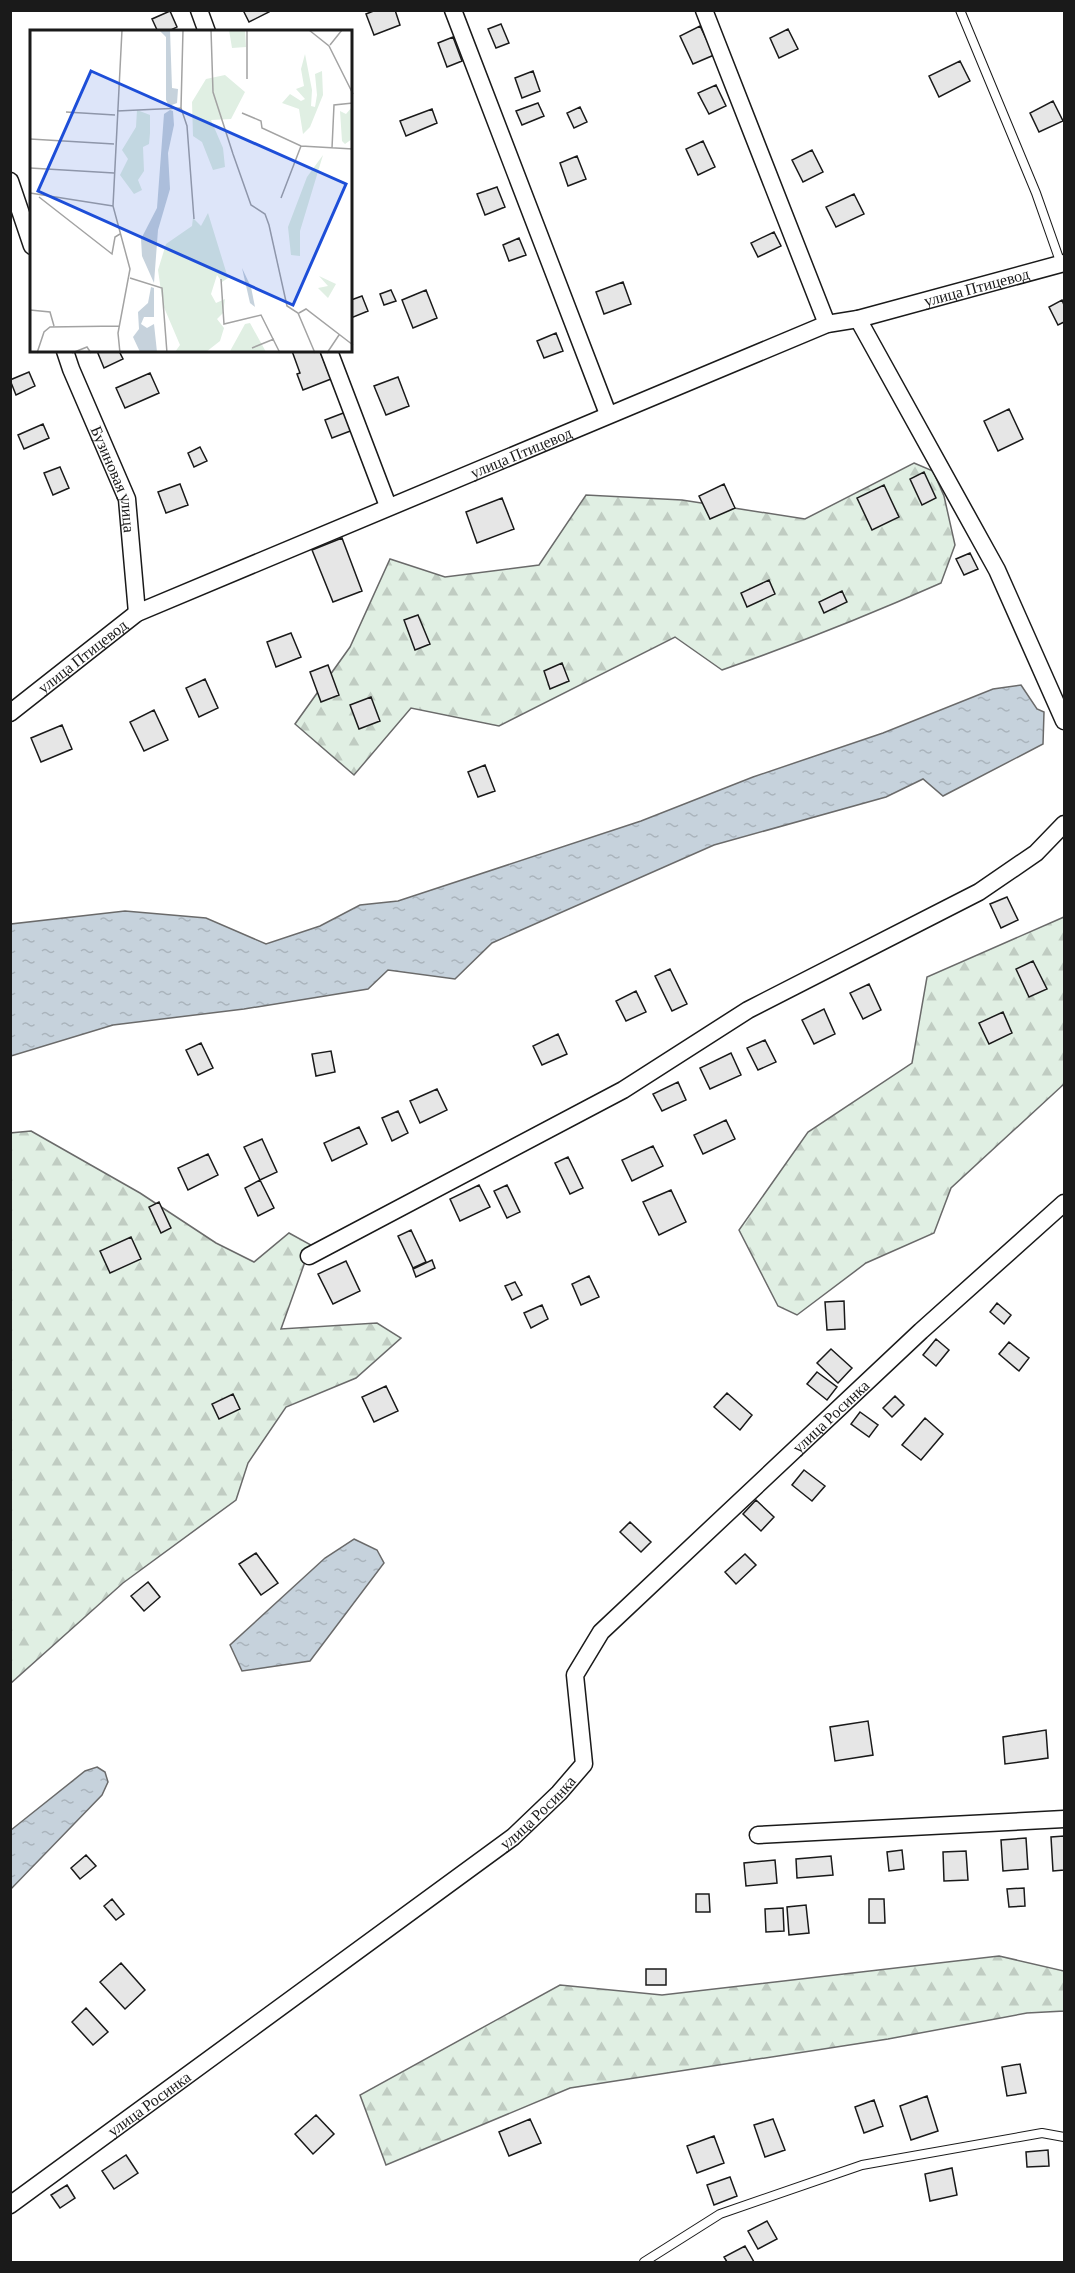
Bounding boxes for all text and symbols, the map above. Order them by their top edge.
inset map [30,30,352,352]
street label: улица Птицевод [922,264,1031,310]
street label: Бузиновая улица [88,423,138,533]
street label: улица Птицевод [468,423,575,482]
street label: улица Птицевод [34,616,131,697]
street label: улица Росинка [789,1376,872,1457]
street label: улица Росинка [496,1772,579,1853]
street label: улица Росинка [104,2068,194,2140]

